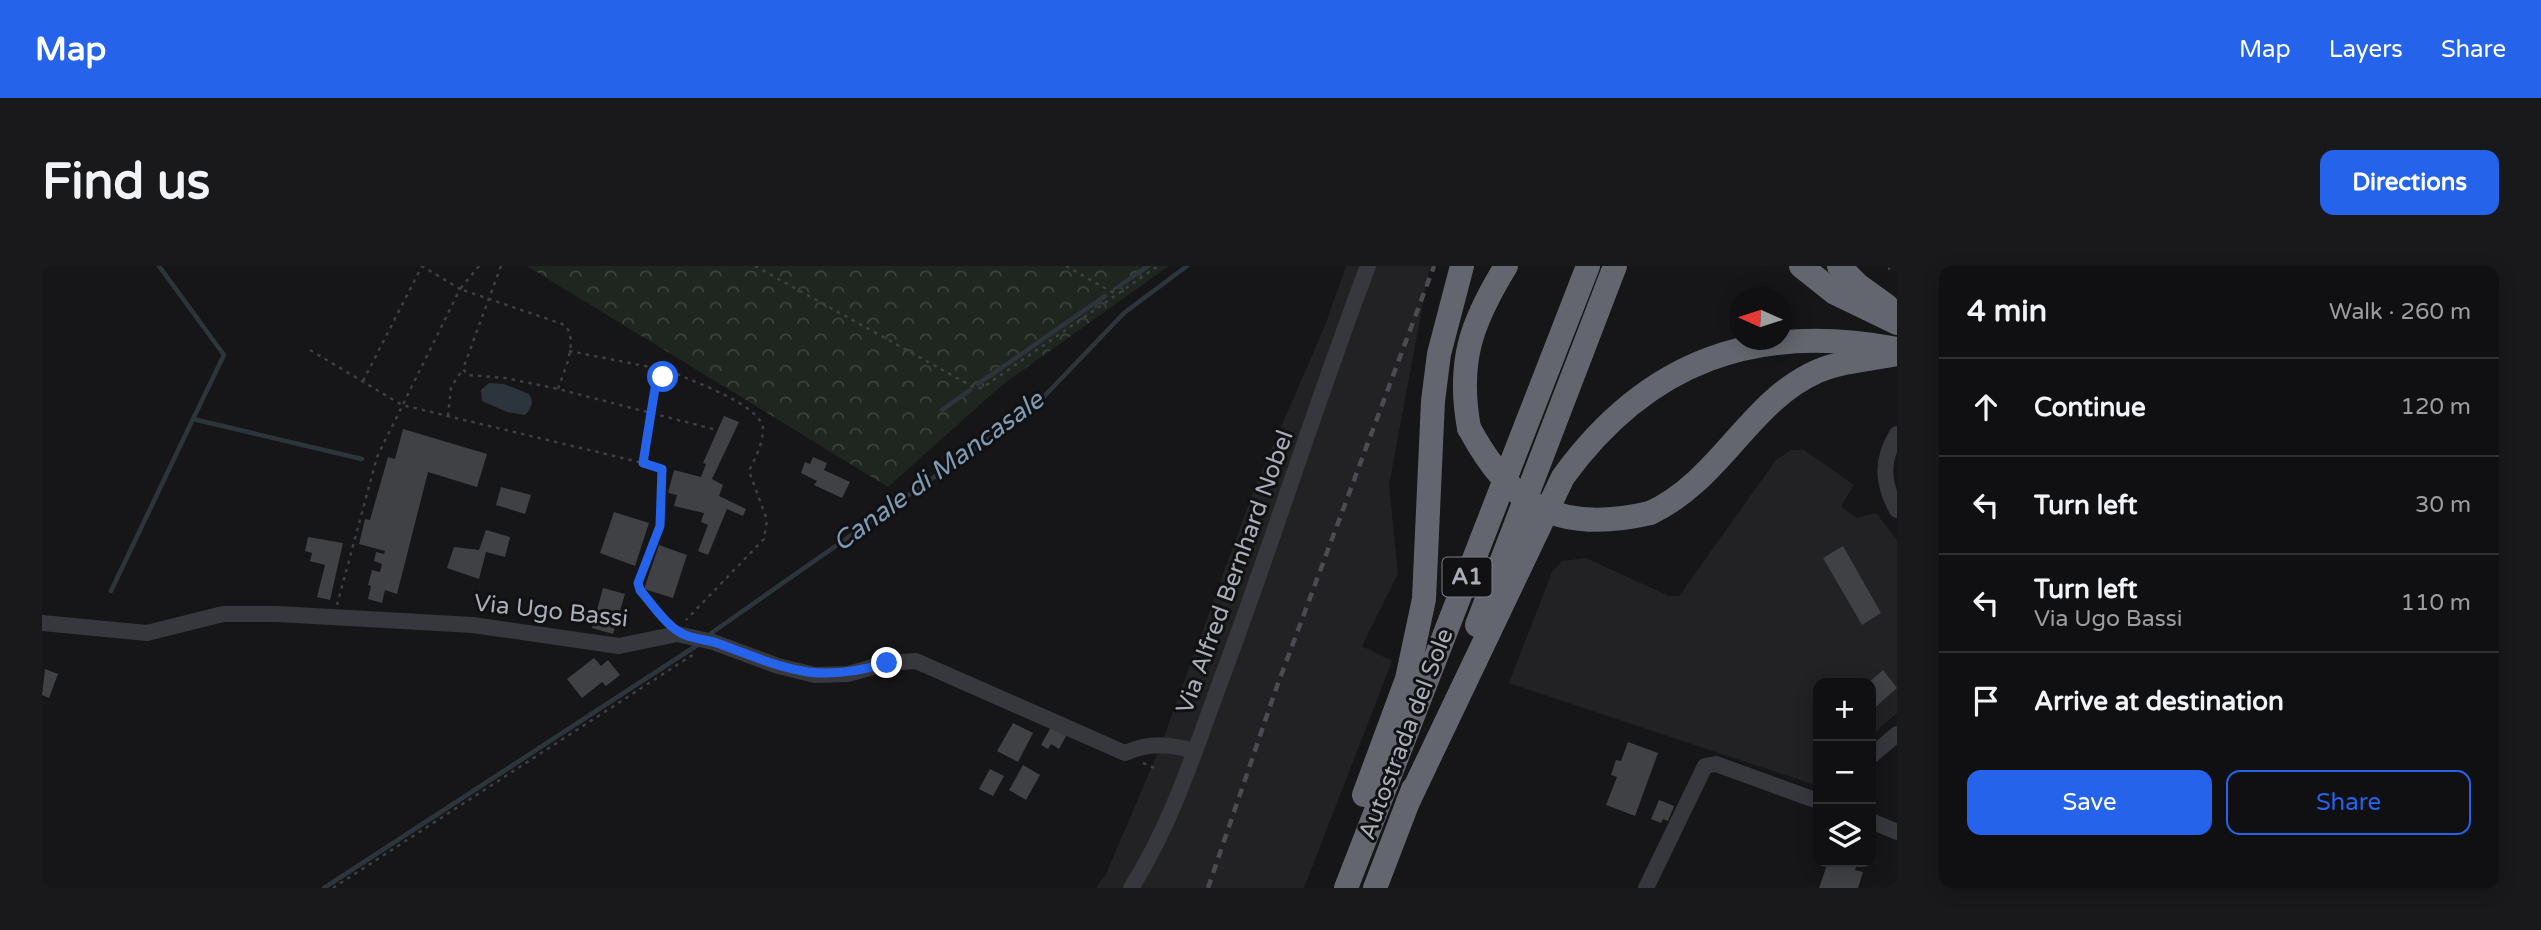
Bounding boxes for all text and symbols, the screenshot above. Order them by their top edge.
text: Map [35,30,106,69]
text: Map [2239,35,2291,64]
text: Layers [2329,35,2403,64]
text: Share [2441,35,2506,64]
button: Directions [2320,150,2499,215]
text: Find us [42,153,210,212]
north arrow [1729,287,1792,350]
text: 4 min [1967,293,2047,330]
text: Walk · 260 m [2329,298,2471,326]
route start [647,361,678,392]
water label: Canale di Mancasale [827,383,1050,558]
icon: ahead [1967,388,2005,426]
text: Continue [2034,392,2146,423]
text: 120 m [2401,393,2471,421]
street label: Via Alfred Bernhard Nobel [1170,426,1300,718]
icon: left [1967,486,2005,524]
text: Turn left [2034,490,2137,521]
text: 30 m [2415,491,2471,519]
road number: A1 [1442,558,1492,596]
text: Turn left [2034,574,2137,605]
icon: left [1967,584,2005,622]
street label: Via Ugo Bassi [472,588,630,634]
text: 110 m [2401,589,2471,617]
text: Via Ugo Bassi [2034,605,2183,633]
street label: Autostrada del Sole [1352,624,1460,844]
route end [871,647,902,678]
map controls [1813,678,1876,867]
button: + [1813,678,1876,741]
icon: arrive [1967,682,2005,720]
text: Arrive at destination [2034,686,2284,717]
button: − [1813,741,1876,804]
button: Save [1967,770,2212,835]
button: Share [2226,770,2471,835]
button: layers [1813,804,1876,867]

